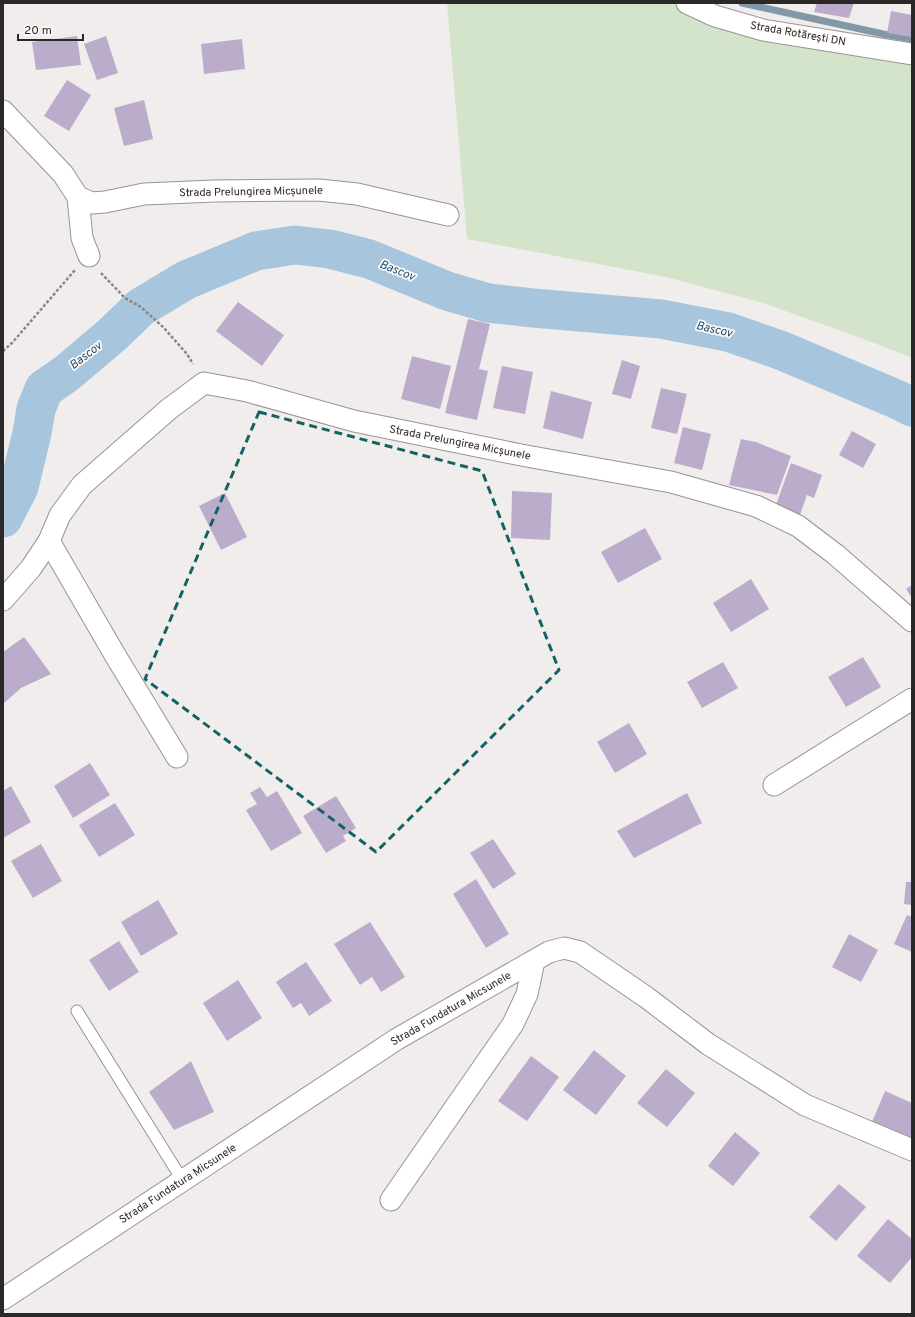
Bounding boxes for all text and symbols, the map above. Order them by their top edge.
scale bar [18,16,83,42]
street label: Strada Rotărești DN [749,19,847,49]
text: 20 m [24,23,52,39]
street label: Strada Prelungirea Micșunele [179,184,323,200]
water label: Bascov [377,257,418,286]
water label: Bascov [694,318,735,342]
water label: Bascov [67,338,106,374]
street label: Strada Prelungirea Micșunele [388,422,532,464]
street label: Strada Fundatura Micsunele [388,969,514,1049]
street label: Strada Fundatura Micsunele [117,1141,239,1227]

